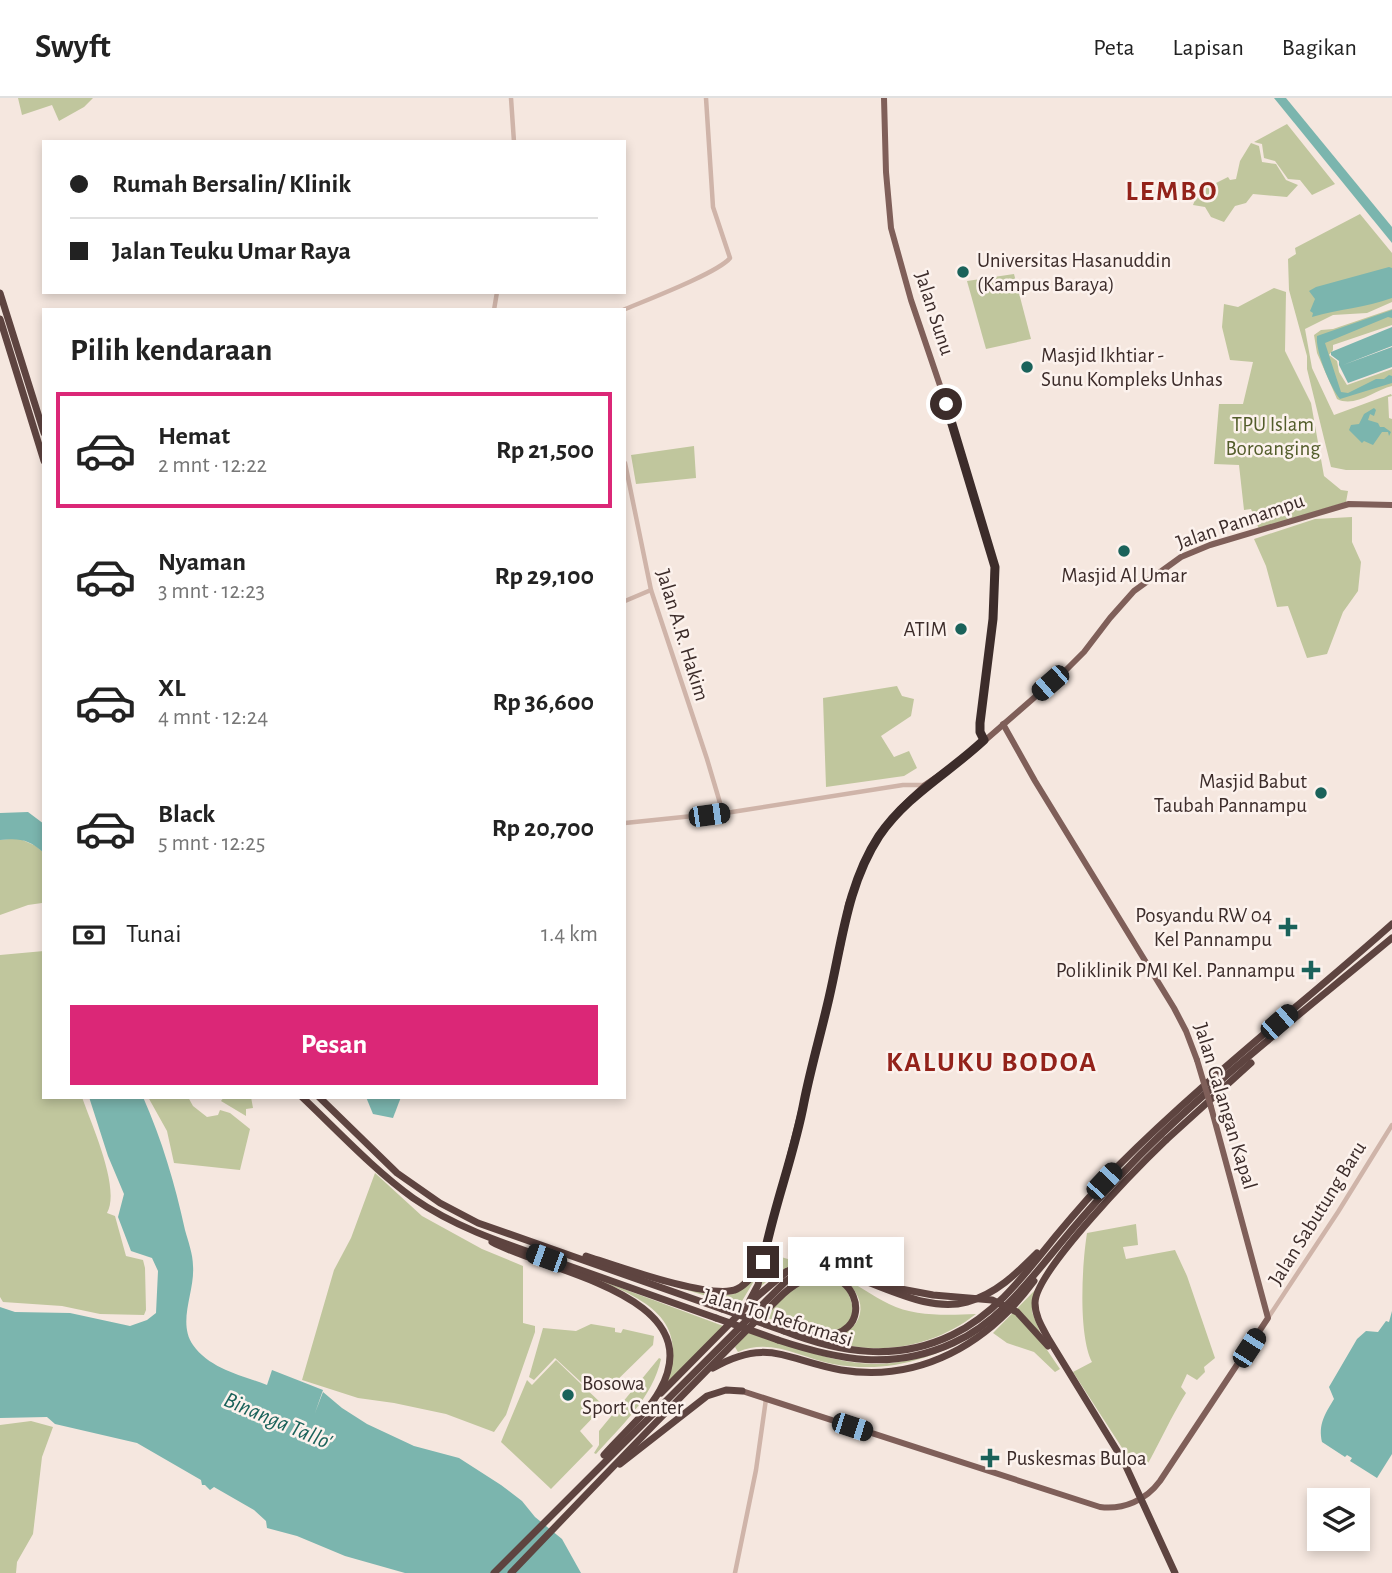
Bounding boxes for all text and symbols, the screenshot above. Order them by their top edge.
text: Swyft [35,31,111,64]
text: Peta [1093,36,1135,60]
text: Lapisan [1173,36,1244,60]
text: Bagikan [1282,36,1357,60]
text: Rumah Bersalin/ Klinik [112,171,351,197]
district label: LEMBO [1126,178,1218,206]
text: Jalan Teuku Umar Raya [112,238,351,264]
place label: Universitas Hasanuddin (Kampus Baraya) [977,250,1171,295]
marker: Universitas Hasanuddin (Kampus Baraya) [955,264,971,280]
street label: Jalan Sunu [911,269,958,358]
text: Pilih kendaraan [70,334,272,366]
place label: Masjid Ikhtiar - Sunu Kompleks Unhas [1041,345,1223,390]
marker: Masjid Ikhtiar - Sunu Kompleks Unhas [1019,359,1035,375]
route start [930,388,962,420]
park label: TPU Islam Boroanging [1226,414,1321,459]
icon: car [74,419,137,482]
text: Hemat [158,423,230,449]
text: Rp 21,500 [496,437,594,463]
text: 2 mnt · 12:22 [158,454,267,477]
street label: Jalan Pannampu [1173,490,1307,553]
marker: Masjid Al Umar [1116,543,1132,559]
icon: car [74,545,137,608]
text: Nyaman [158,549,246,575]
text: Rp 29,100 [495,563,594,589]
place label: Masjid Al Umar [1061,565,1187,586]
street label: Jalan A.R. Hakim [652,567,713,704]
text: 3 mnt · 12:23 [158,580,265,603]
place label: ATIM [904,619,947,640]
marker: ATIM [953,621,969,637]
car [1028,661,1073,705]
icon: car [74,671,137,734]
text: XL [158,675,185,701]
text: Rp 36,600 [492,689,594,715]
text: 4 mnt · 12:24 [158,706,268,729]
place label: Masjid Babut Taubah Pannampu [1154,771,1307,816]
marker: Masjid Babut Taubah Pannampu [1313,785,1329,801]
icon: car [74,797,137,860]
text: Black [158,801,215,827]
car [687,802,732,828]
text: Rp 20,700 [492,815,594,841]
text: 5 mnt · 12:25 [158,832,265,855]
place label: Posyandu RW 04 Kel Pannampu [1135,905,1272,950]
icon: cash [70,916,108,954]
marker: Posyandu RW 04 Kel Pannampu [1278,917,1298,937]
text: Tunai [126,921,182,947]
text: 1.4 km [541,923,598,946]
place label: Poliklinik PMI Kel. Pannampu [1056,960,1295,981]
marker: Poliklinik PMI Kel. Pannampu [1301,960,1321,980]
car [1257,1000,1302,1044]
button: Pesan [70,1005,598,1085]
street label: Jalan Galangan Kapal [1190,1021,1261,1192]
district label: KALUKU BODOA [886,1049,1098,1077]
street label: Jalan Sabutung Baru [1265,1137,1370,1289]
car [1082,1158,1127,1204]
callout: 4 mnt [788,1238,903,1286]
car [523,1241,570,1275]
route end [747,1246,779,1278]
text: 4 mnt [819,1250,873,1273]
street label: Jalan Tol Reformasi [700,1285,855,1350]
car [1229,1325,1270,1371]
place label: Bosowa Sport Center [582,1373,684,1418]
marker: Bosowa Sport Center [560,1387,576,1403]
water label: Binanga Tallo' [220,1388,335,1454]
car [829,1411,876,1443]
marker: Puskesmas Buloa [980,1448,1000,1468]
place label: Puskesmas Buloa [1006,1448,1147,1469]
map controls [1307,1488,1370,1551]
button: layers [1307,1488,1370,1551]

